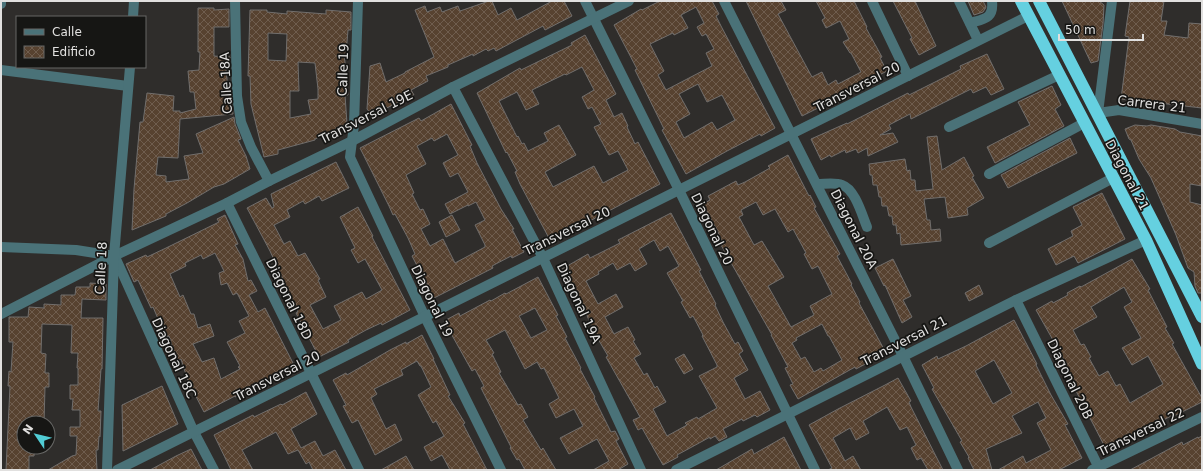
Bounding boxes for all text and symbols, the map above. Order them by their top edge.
legend [16,16,146,68]
scale bar [1059,16,1143,42]
text: 50 m [1065,23,1096,37]
text: Calle [52,25,82,39]
street label: Calle 19 [335,43,351,97]
text: Edificio [52,45,95,59]
street label: Calle 18A [217,52,235,114]
street label: Transversal 20 [811,59,902,116]
street label: Transversal 19E [316,87,415,147]
street label: Carrera 21 [1117,92,1187,116]
street label: Diagonal 21 [1102,137,1152,213]
street label: Diagonal 20A [828,187,881,271]
street label: Diagonal 20 [688,191,736,267]
street label: Transversal 20 [520,204,613,259]
street label: Calle 18 [92,241,110,295]
street label: Diagonal 18D [263,256,315,342]
street label: Diagonal 19A [554,260,604,346]
street label: Diagonal 19 [408,263,456,339]
street label: Transversal 21 [858,313,949,370]
street label: Diagonal 18C [149,315,199,401]
street label: Diagonal 20B [1044,337,1096,421]
street label: Transversal 20 [231,348,322,405]
street label: Transversal 22 [1094,405,1187,460]
north arrow [16,415,56,455]
text: N [20,422,36,437]

